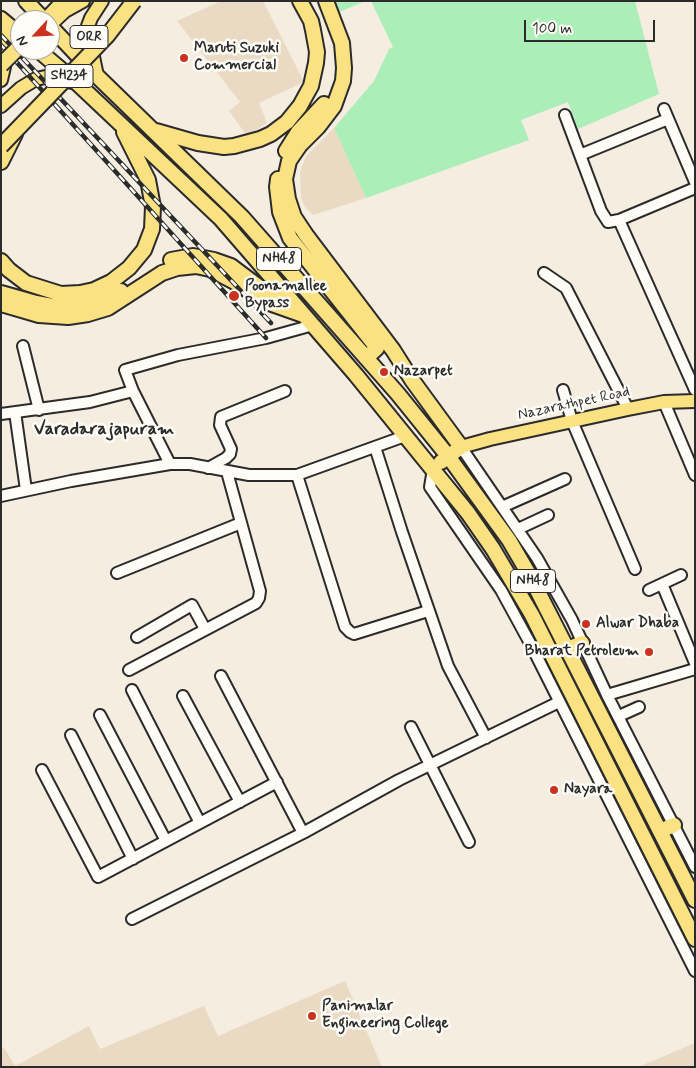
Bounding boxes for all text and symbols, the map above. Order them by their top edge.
north arrow [10,10,60,60]
scale bar [526,10,657,42]
text: 100 m [532,19,572,39]
road number: ORR [70,26,108,48]
text: N [12,33,32,49]
place label: Maruti Suzuki Commercial [194,40,279,75]
marker: Maruti Suzuki Commercial [178,52,190,64]
road number: SH234 [45,64,93,88]
road number: NH48 [256,248,302,270]
place label: Poonamallee Bypass [245,278,327,313]
marker: Poonamallee Bypass [227,289,241,303]
place label: Nazarpet [394,363,453,381]
marker: Nazarpet [378,366,390,378]
street label: Nazarathpet Road [516,383,632,425]
district label: Varadarajapuram [34,419,174,441]
road number: NH48 [510,570,556,592]
place label: Alwar Dhaba [596,615,679,633]
marker: Alwar Dhaba [580,618,592,630]
place label: Bharat Petroleum [525,643,639,661]
marker: Bharat Petroleum [643,646,655,658]
place label: Nayara [564,781,612,799]
marker: Nayara [548,784,560,796]
place label: Panimalar Engineering College [322,998,449,1033]
marker: Panimalar Engineering College [306,1010,318,1022]

